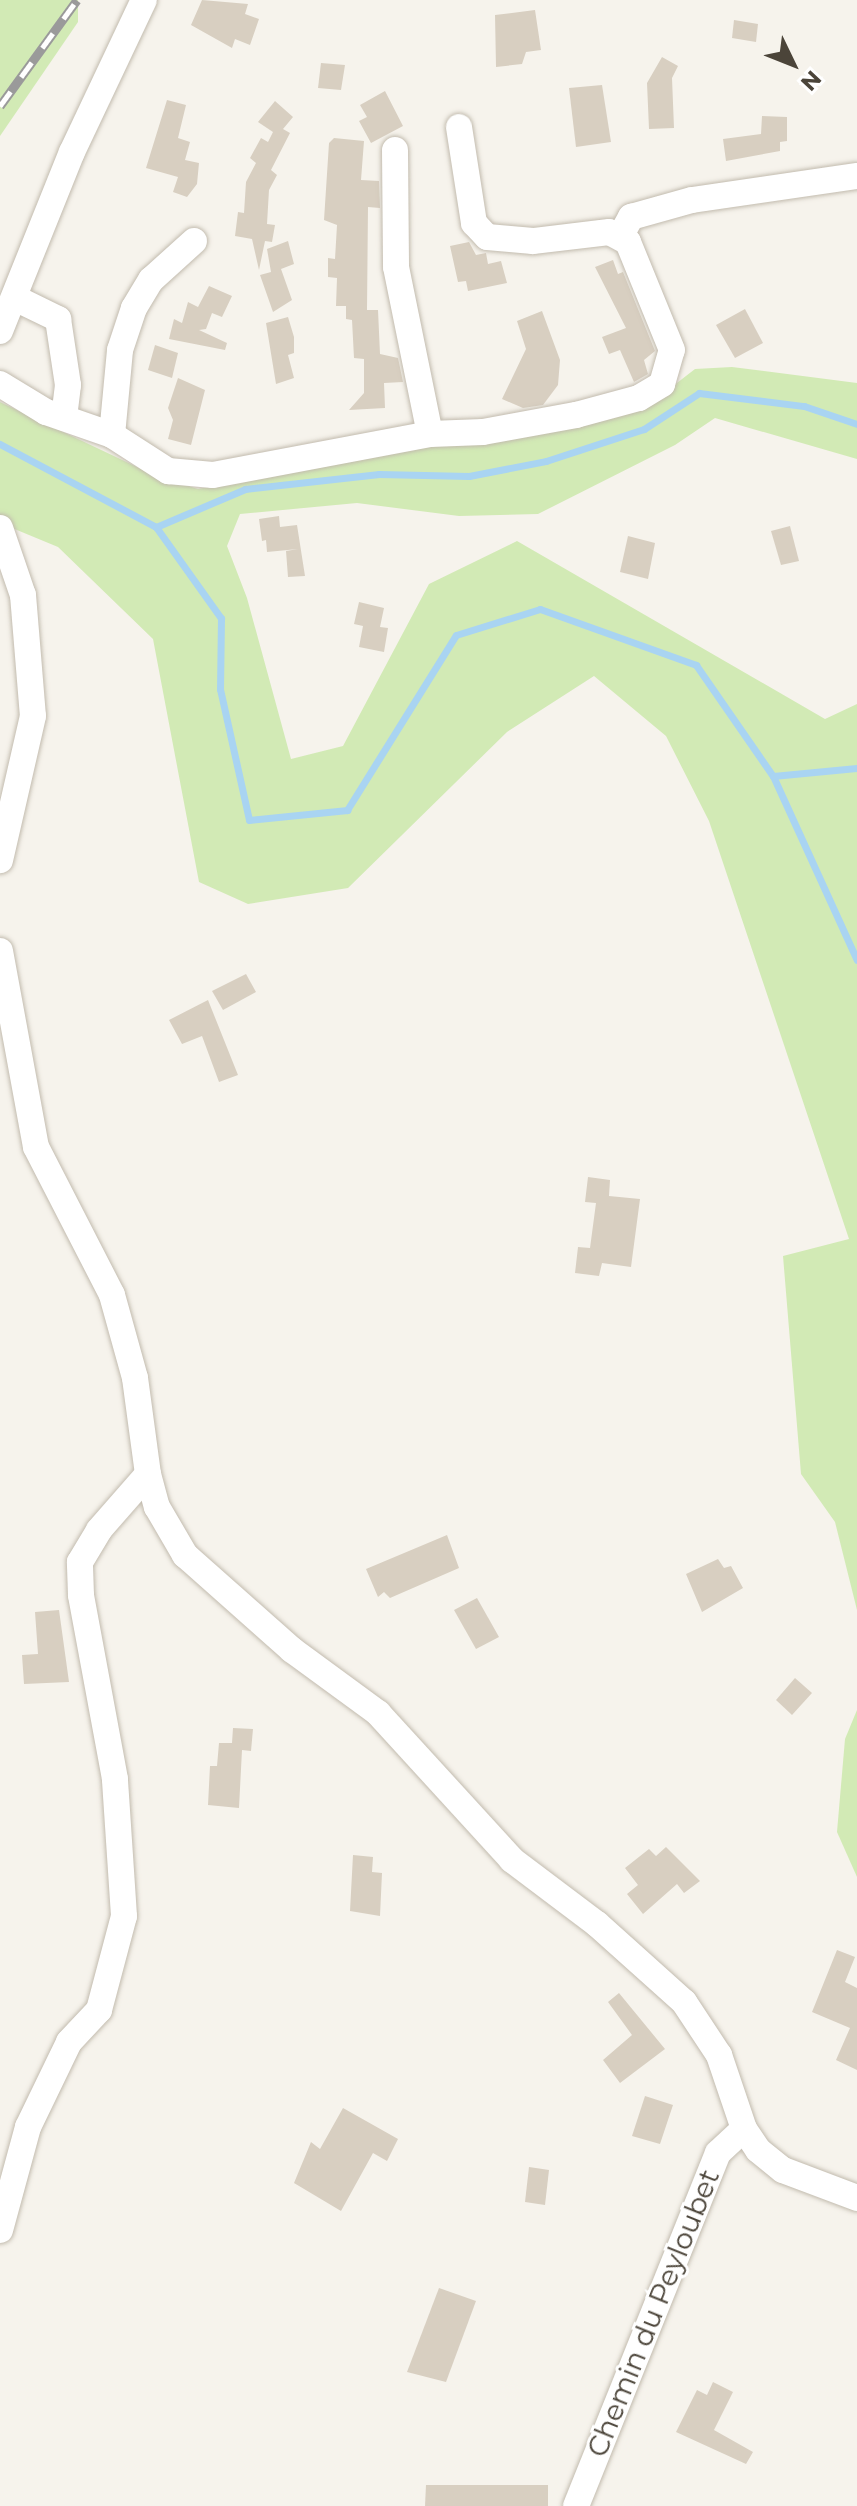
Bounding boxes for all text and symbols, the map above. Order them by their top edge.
north arrow [753,24,833,104]
text: N [795,65,827,96]
street label: Chemin du Peyloubet [580,2164,726,2462]

